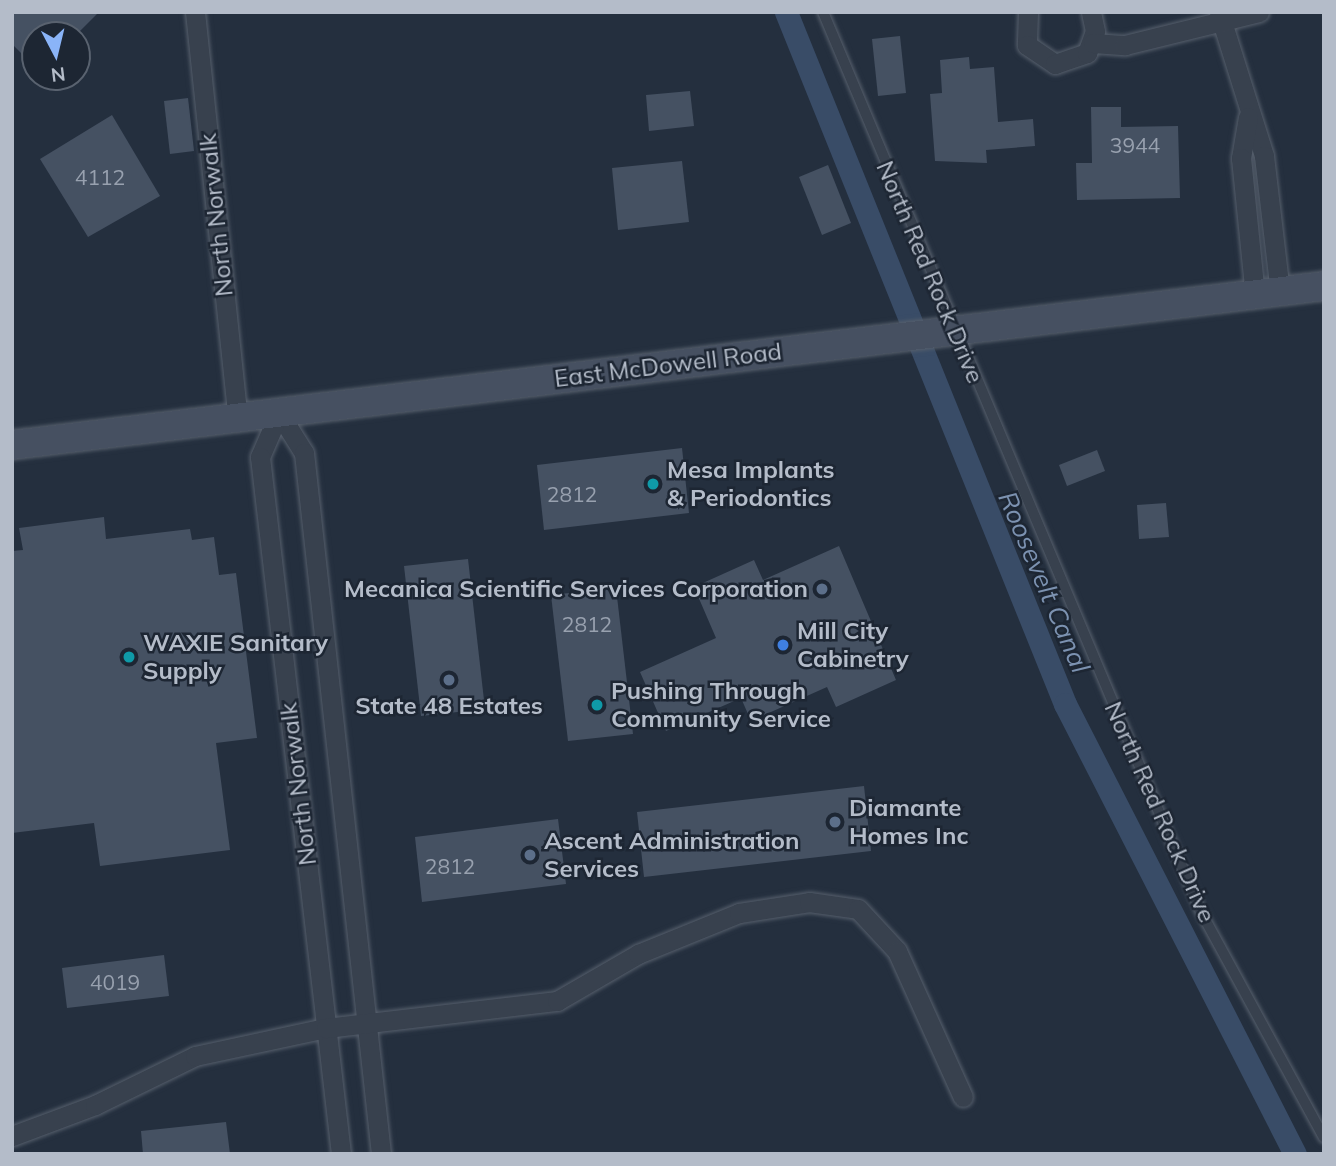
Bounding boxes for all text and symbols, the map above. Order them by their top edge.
north arrow [21,21,91,91]
text: N [50,62,67,88]
street label: North Norwalk [193,132,239,298]
house number: 3944 [1110,132,1160,158]
street label: North Red Rock Drive [870,157,990,387]
house number: 4112 [75,164,125,190]
street label: East McDowell Road [553,337,783,393]
place label: Mesa Implants & Periodontics [667,456,835,512]
marker: Mesa Implants & Periodontics [645,476,661,492]
house number: 2812 [547,481,597,507]
water label: Roosevelt Canal [992,487,1096,677]
place label: Mecanica Scientific Services Corporation [344,575,808,603]
marker: Mecanica Scientific Services Corporation [814,581,830,597]
house number: 2812 [562,611,612,637]
place label: Mill City Cabinetry [797,617,909,673]
place label: WAXIE Sanitary Supply [143,629,328,685]
marker: Mill City Cabinetry [775,637,791,653]
marker: WAXIE Sanitary Supply [121,649,137,665]
marker: State 48 Estates [441,672,457,688]
place label: Pushing Through Community Service [611,677,831,733]
place label: State 48 Estates [355,692,543,720]
marker: Pushing Through Community Service [589,697,605,713]
street label: North Red Rock Drive [1098,697,1222,927]
street label: North Norwalk [274,701,322,867]
place label: Diamante Homes Inc [849,794,968,850]
marker: Diamante Homes Inc [827,814,843,830]
place label: Ascent Administration Services [544,827,800,883]
marker: Ascent Administration Services [522,847,538,863]
house number: 2812 [425,853,475,879]
house number: 4019 [90,969,140,995]

